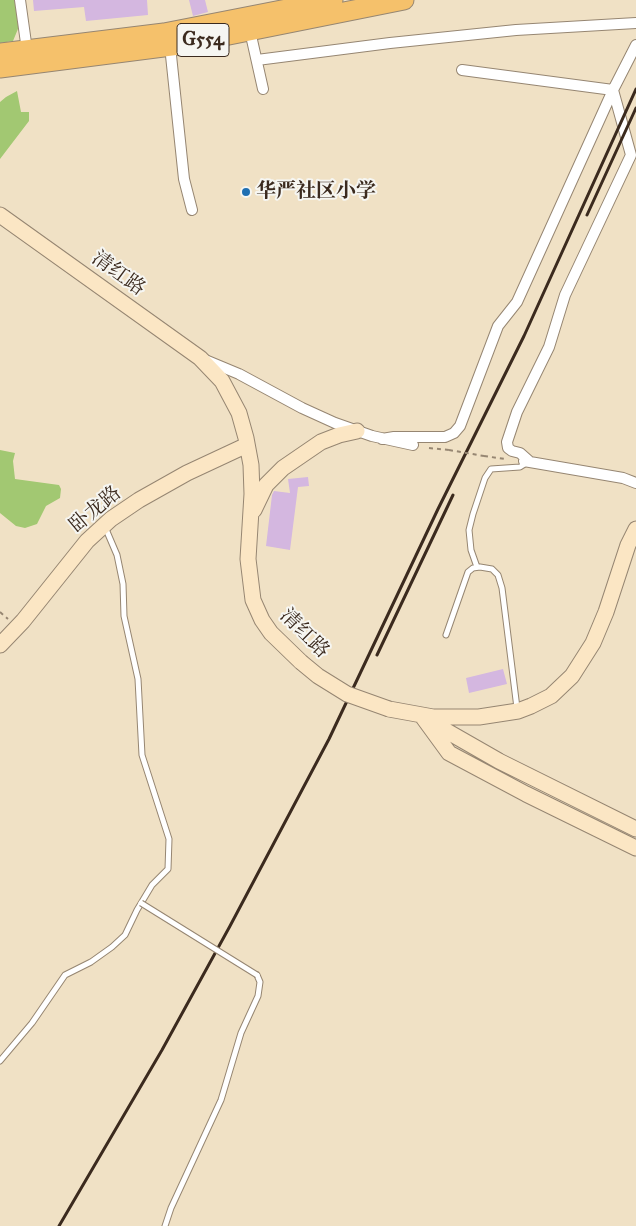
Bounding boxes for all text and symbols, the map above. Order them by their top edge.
road number: G554 [177,24,229,56]
place label: 华严社区小学 [256,180,376,204]
marker: 华严社区小学 [240,186,252,198]
street label: 清红路 [87,247,149,301]
street label: 卧龙路 [65,482,127,538]
street label: 清红路 [274,604,334,664]

